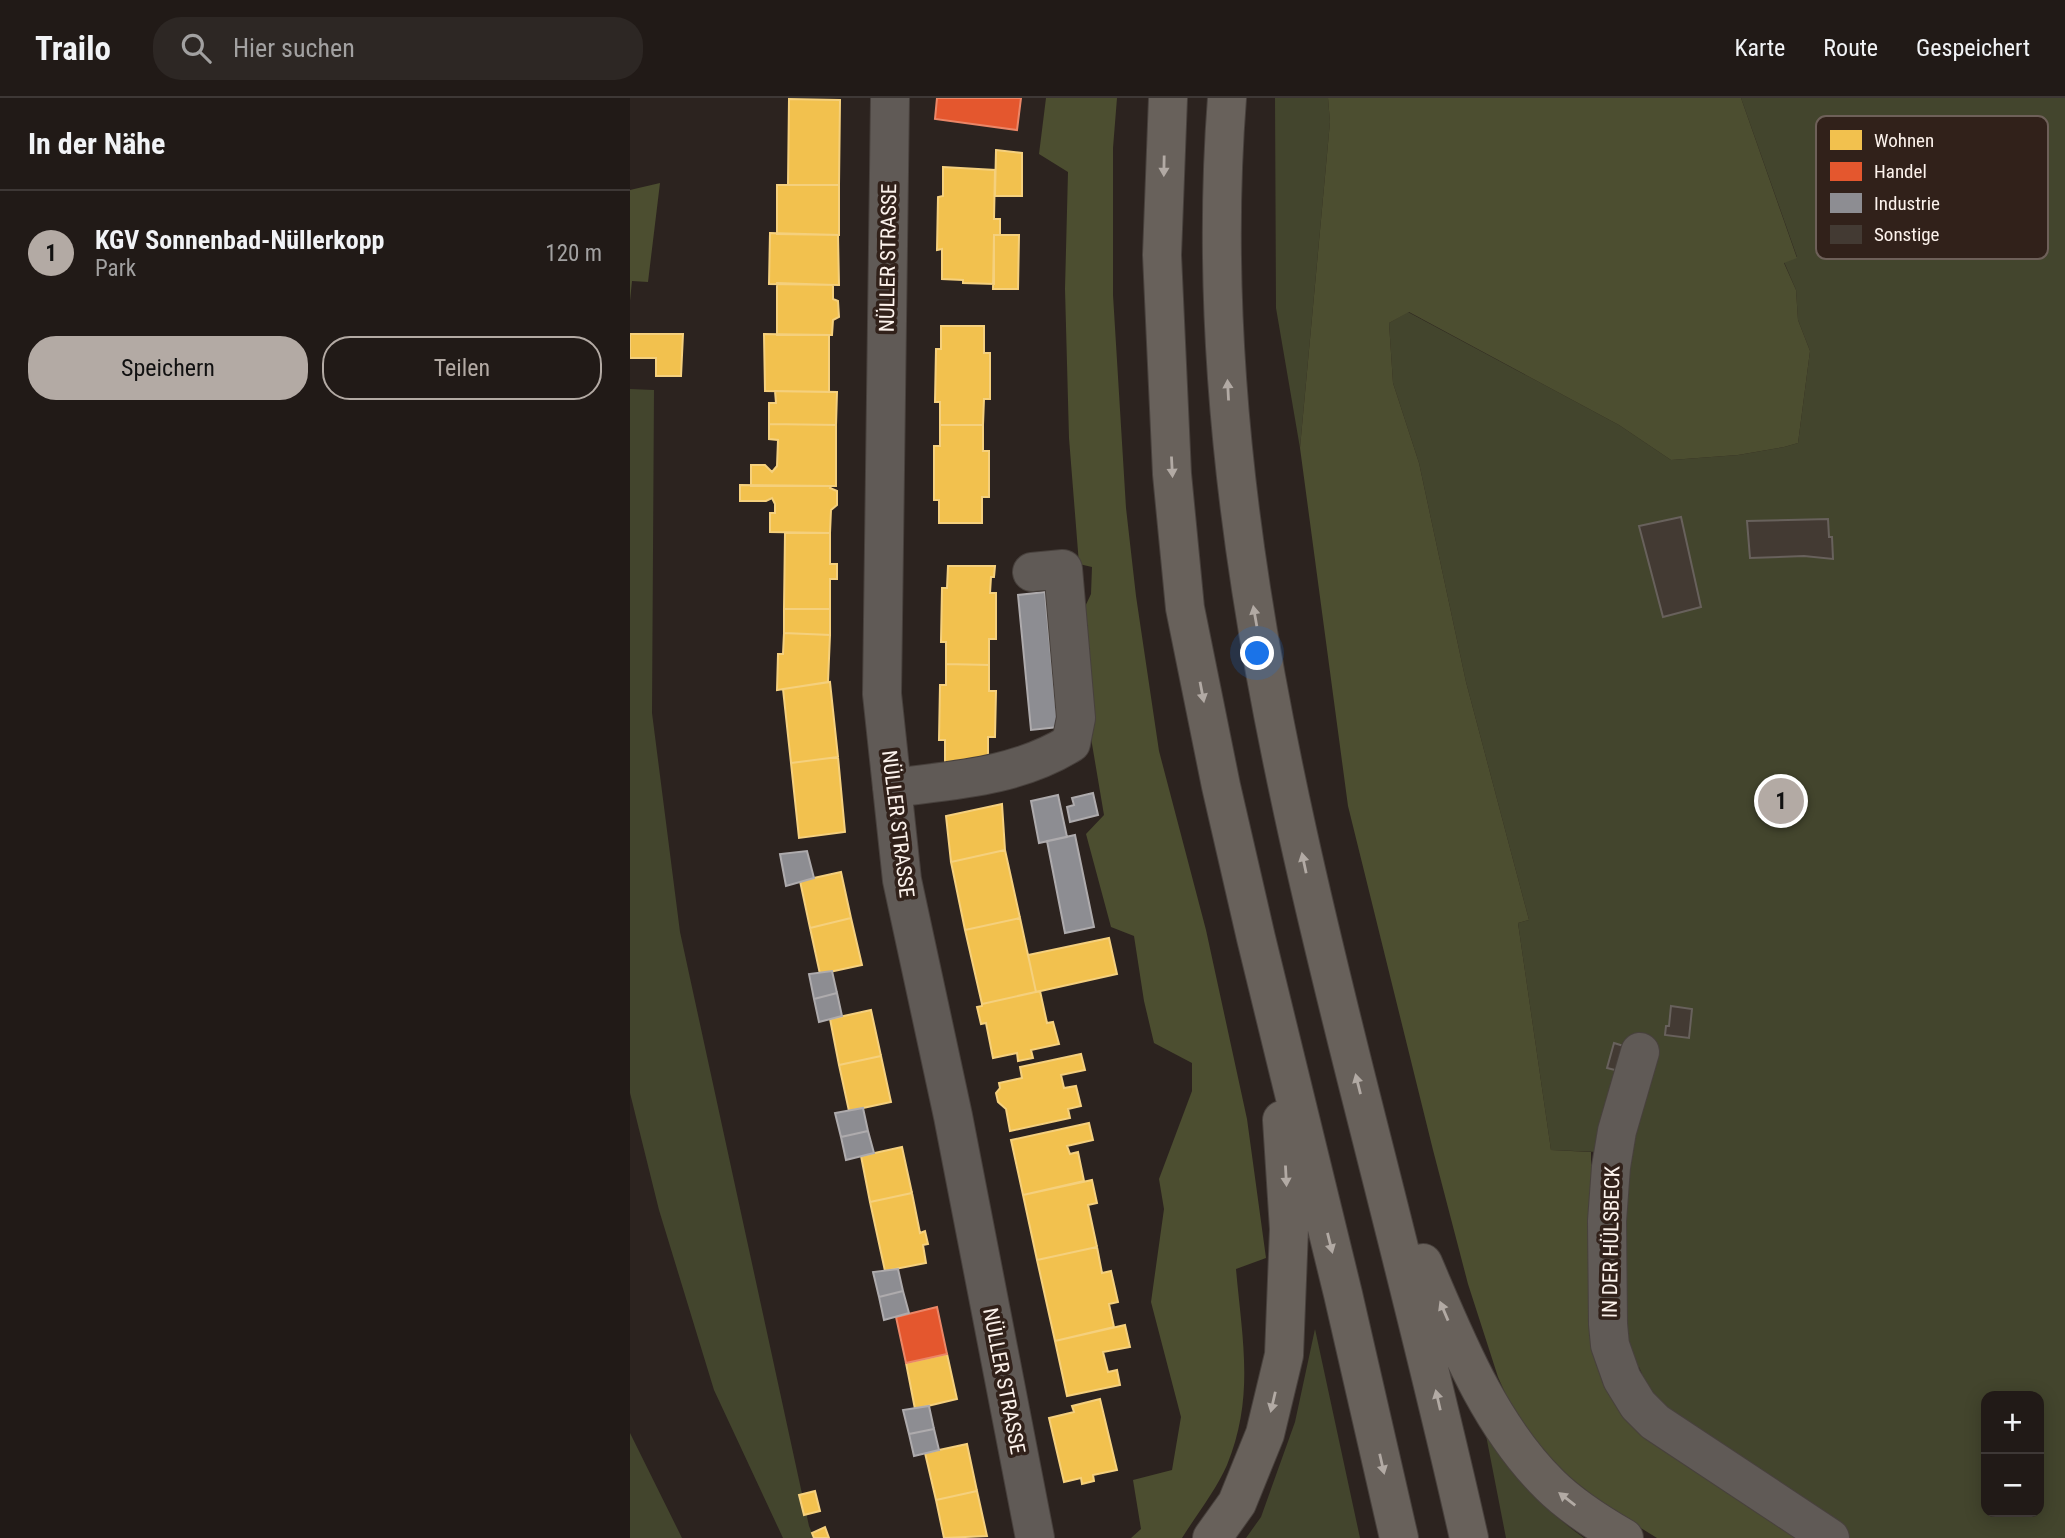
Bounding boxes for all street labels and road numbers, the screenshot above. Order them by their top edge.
street label: NÜLLER STRASSE [875,184,901,332]
street label: NÜLLER STRASSE [877,749,919,899]
street label: IN DER HÜLSBECK [1598,1165,1624,1318]
street label: NÜLLER STRASSE [978,1306,1030,1456]

